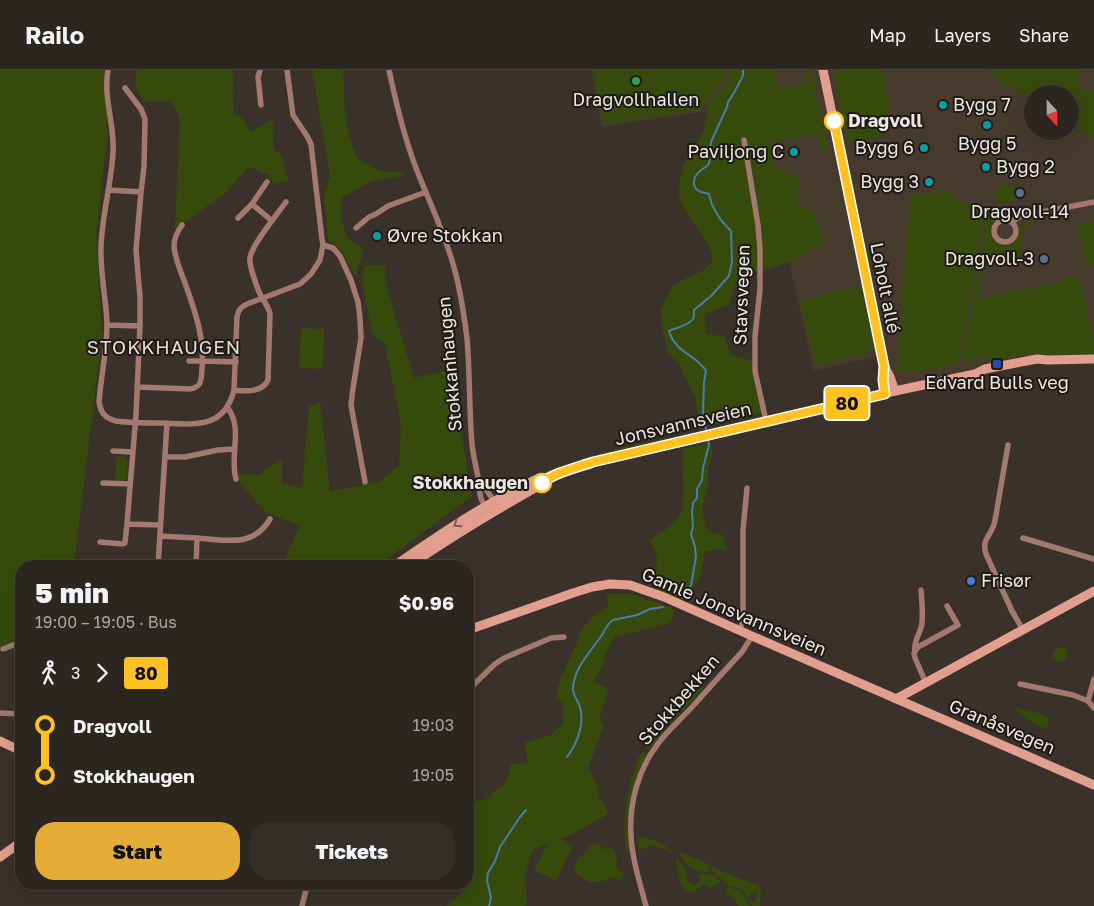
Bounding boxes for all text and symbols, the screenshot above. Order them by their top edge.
text: Railo [25,20,84,49]
text: Map [869,24,906,46]
text: Layers [934,24,991,46]
text: Share [1019,24,1069,46]
marker: Dragvollhallen [630,75,642,87]
north arrow [1024,85,1079,140]
map controls [1024,85,1079,140]
place label: Dragvollhallen [573,88,699,110]
place label: Bygg 7 [953,93,1011,115]
marker: Bygg 7 [937,99,949,111]
place label: Dragvoll [848,109,922,131]
marker: Dragvoll [824,111,844,131]
marker: Bygg 5 [981,119,993,131]
place label: Bygg 5 [958,132,1016,154]
place label: Bygg 6 [855,136,914,158]
place label: Paviljong C [687,140,784,162]
marker: Bygg 6 [918,142,930,154]
marker: Paviljong C [788,146,800,158]
place label: Bygg 2 [996,155,1055,177]
marker: Bygg 2 [980,161,992,173]
place label: Bygg 3 [860,170,919,192]
marker: Bygg 3 [923,176,935,188]
marker: Dragvoll-14 [1014,187,1026,199]
place label: Dragvoll-14 [971,200,1069,222]
place label: Øvre Stokkan [387,224,503,246]
marker: Øvre Stokkan [371,230,383,242]
street label: Loholt allé [866,241,906,335]
street label: Stavsvegen [728,244,754,346]
place label: Dragvoll-3 [945,247,1034,269]
marker: Dragvoll-3 [1038,253,1050,265]
street label: Stokkanhaugen [432,296,466,432]
district label: STOKKHAUGEN [87,335,241,358]
marker: Edvard Bulls veg [991,358,1003,370]
place label: Edvard Bulls veg [925,371,1069,393]
line badge: 80 [824,387,870,419]
text: 80 [835,392,859,414]
street label: Jonsvannsveien [612,397,753,449]
place label: Stokkhaugen [413,471,528,493]
marker: Stokkhaugen [532,473,552,493]
one-way arrow [454,517,463,527]
street label: Gamle Jonsvannsveien [639,562,830,660]
place label: Frisør [981,569,1031,591]
marker: Frisør [965,575,977,587]
text: 5 min [35,576,109,609]
text: $0.96 [399,591,454,614]
text: 19:00 – 19:05 · Bus [35,612,177,632]
street label: Stokkbekken [633,650,723,749]
icon: walk [35,659,63,687]
icon: forward [88,659,116,687]
text: 80 [134,662,158,684]
text: 3 [71,663,80,683]
street label: Granåsvegen [946,694,1059,758]
text: Dragvoll [73,714,152,737]
text: 19:03 [412,715,454,735]
text: Stokkhaugen [73,764,195,787]
text: 19:05 [413,765,454,785]
button: Start [35,822,240,880]
button: Tickets [250,822,454,880]

